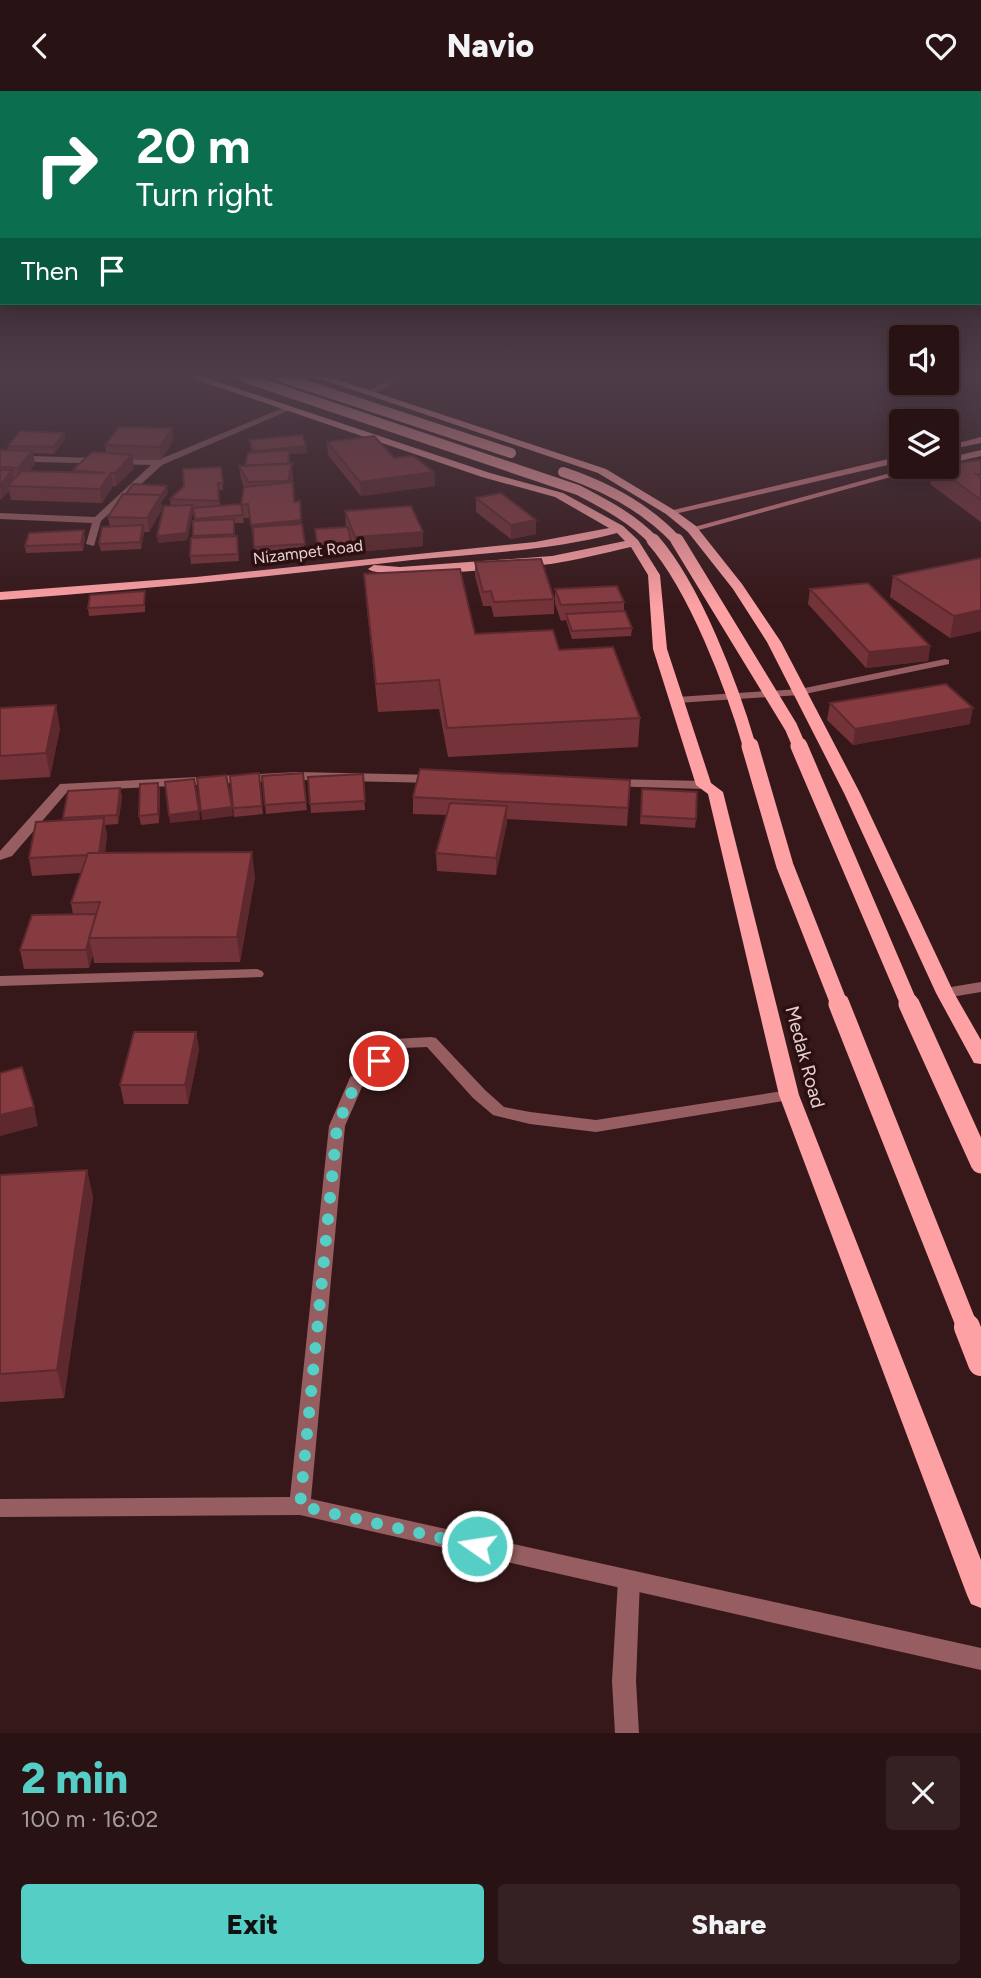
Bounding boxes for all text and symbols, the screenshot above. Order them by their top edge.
icon: back [21,27,59,65]
text: Navio [447,27,534,65]
icon: heart [922,27,960,65]
text: 20 m [136,116,251,175]
icon: right [21,119,112,210]
text: Turn right [136,176,274,214]
icon: arrive [93,252,131,290]
text: Then [21,255,79,287]
map controls [889,325,959,479]
button: sound [889,325,959,395]
button: layers [889,409,959,479]
street label: Nizampet Road [252,536,364,568]
street label: Medak Road [780,1003,830,1111]
pin [349,1031,409,1091]
icon: arrive [360,1042,398,1080]
position arrow [440,1509,514,1583]
text: 2 min [21,1753,128,1804]
button: close [886,1756,960,1830]
text: 100 m · 16:02 [21,1805,158,1833]
button: Exit [21,1884,484,1964]
button: Share [498,1884,960,1964]

